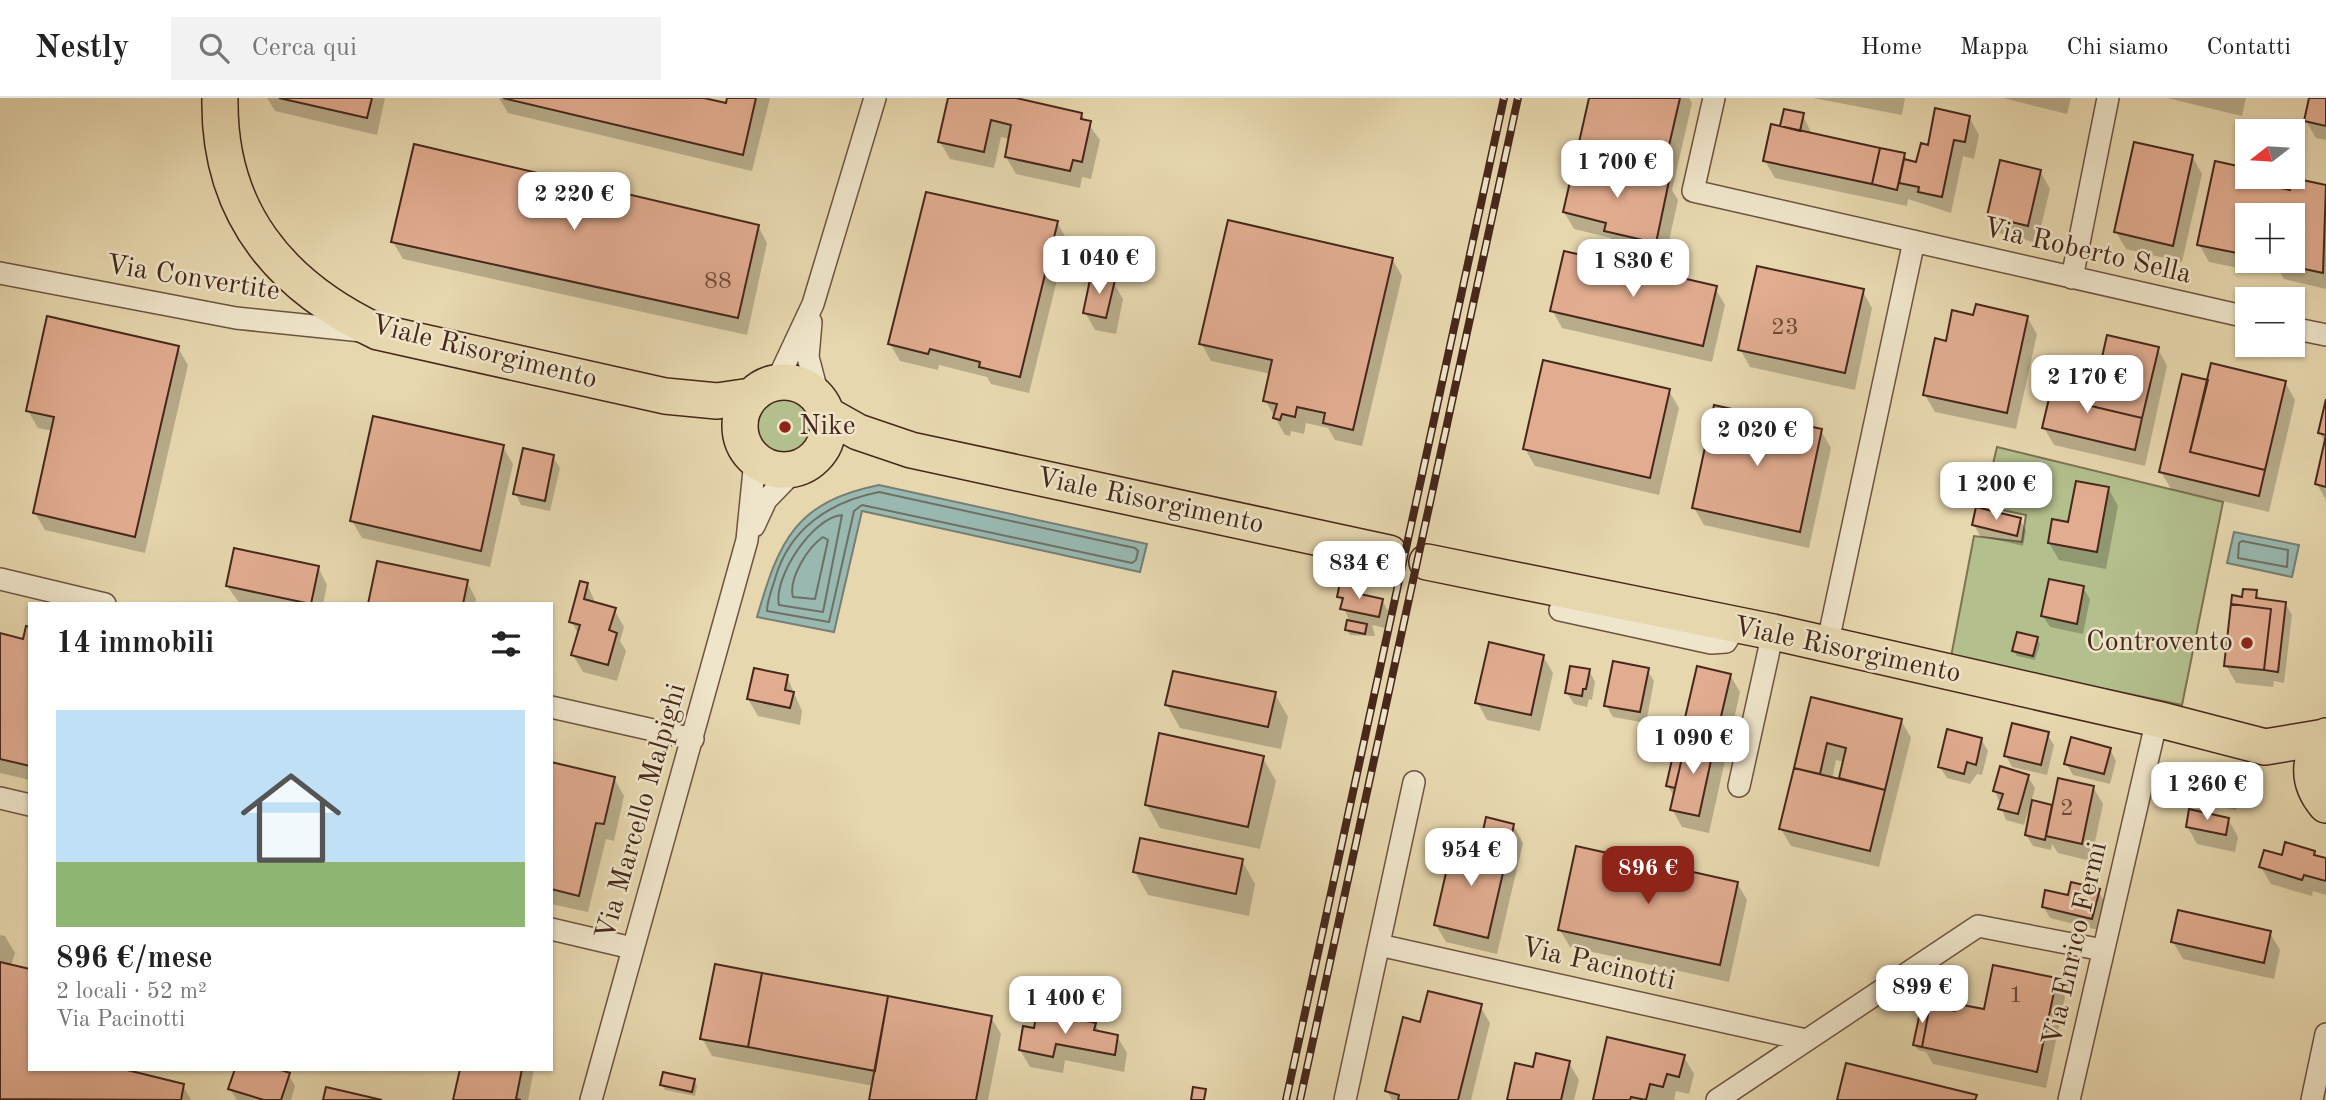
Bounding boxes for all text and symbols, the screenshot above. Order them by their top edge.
search box [171,17,661,80]
icon: search [195,29,233,67]
text: Nestly [35,32,129,65]
text: Cerca qui [251,35,357,61]
text: Home [1861,36,1922,60]
text: Mappa [1960,36,2028,60]
text: Chi siamo [2066,36,2169,60]
text: Contatti [2207,36,2291,60]
north arrow [2235,119,2305,189]
map controls [2235,119,2305,357]
pin: 1 700 € [1552,140,1682,200]
text: 1 700 € [1577,151,1657,174]
pin: 2 220 € [509,172,639,232]
text: 2 220 € [534,183,614,206]
button: + [2235,203,2305,273]
street label: Via Roberto Sella [1980,214,2194,290]
pin: 1 040 € [1034,236,1164,296]
pin: 1 830 € [1568,240,1698,299]
text: 1 040 € [1059,247,1139,270]
text: 1 830 € [1593,250,1673,273]
street label: Via Convertite [104,251,282,307]
house number: 88 [704,270,732,294]
button: − [2235,287,2305,357]
street label: Viale Risorgimento [368,311,600,395]
house number: 23 [1771,316,1799,340]
pin: 2 170 € [2022,356,2152,415]
text: 2 170 € [2047,366,2127,389]
pin: 2 020 € [1692,408,1822,468]
place label: Nike [799,413,856,441]
marker: Nike [777,419,793,435]
text: 2 020 € [1717,419,1797,442]
pin: 1 200 € [1931,462,2061,522]
street label: Viale Risorgimento [1034,464,1266,540]
text: 1 200 € [1956,473,2036,496]
pin: 834 € [1310,542,1408,601]
text: 834 € [1329,552,1389,575]
street label: Viale Risorgimento [1731,613,1963,689]
icon: filters [487,625,525,663]
text: 14 immobili [56,629,214,659]
place label: Controvento [2086,629,2233,657]
marker: Controvento [2239,635,2255,651]
street label: Via Marcello Malpighi [592,681,692,943]
pin: 1 090 € [1628,716,1758,776]
text: 1 090 € [1653,727,1733,750]
icon: home [228,755,354,881]
pin: 1 260 € [2142,762,2272,822]
text: 1 260 € [2167,773,2247,796]
house number: 2 [2060,797,2074,821]
pin: 954 € [1422,828,1520,888]
text: 954 € [1441,839,1501,862]
street label: Via Enrico Fermi [2039,839,2113,1049]
pin: 896 € [1599,846,1697,906]
text: 896 € [1618,857,1678,880]
street label: Via Pacinotti [1518,934,1678,996]
text: 896 €/mese [56,944,213,974]
pin: 899 € [1873,965,1971,1025]
pin: 1 400 € [1000,976,1130,1036]
text: 899 € [1892,976,1952,999]
text: 2 locali · 52 m² [56,980,207,1003]
house number: 1 [2009,984,2023,1008]
text: 1 400 € [1025,987,1105,1010]
text: Via Pacinotti [56,1008,185,1031]

